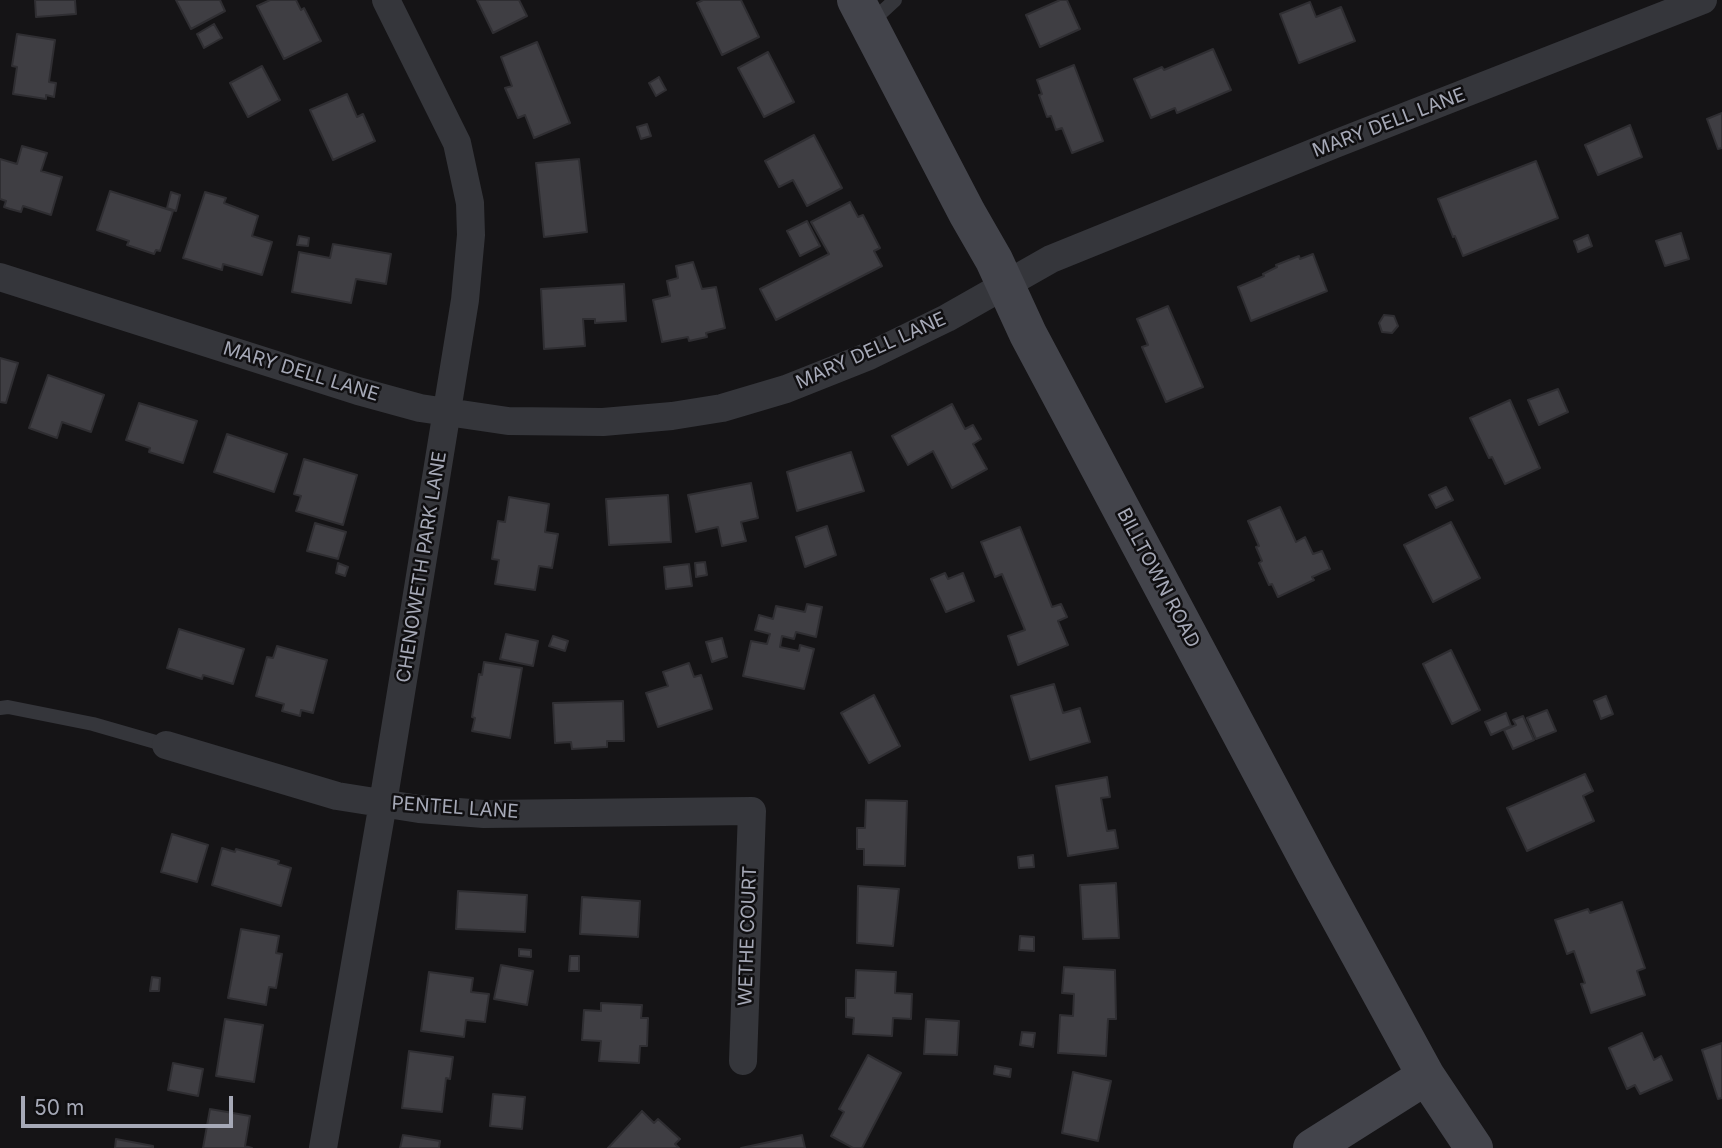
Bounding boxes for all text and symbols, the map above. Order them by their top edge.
street label: MARY DELL LANE [1309,83,1469,163]
street label: MARY DELL LANE [792,308,950,394]
street label: MARY DELL LANE [220,337,382,407]
street label: CHENOWETH PARK LANE [392,450,452,684]
street label: BILLTOWN ROAD [1112,504,1204,652]
street label: PENTEL LANE [391,792,519,824]
street label: WETHE COURT [734,865,762,1007]
scale bar [24,1082,236,1126]
text: 50 m [34,1095,84,1120]

